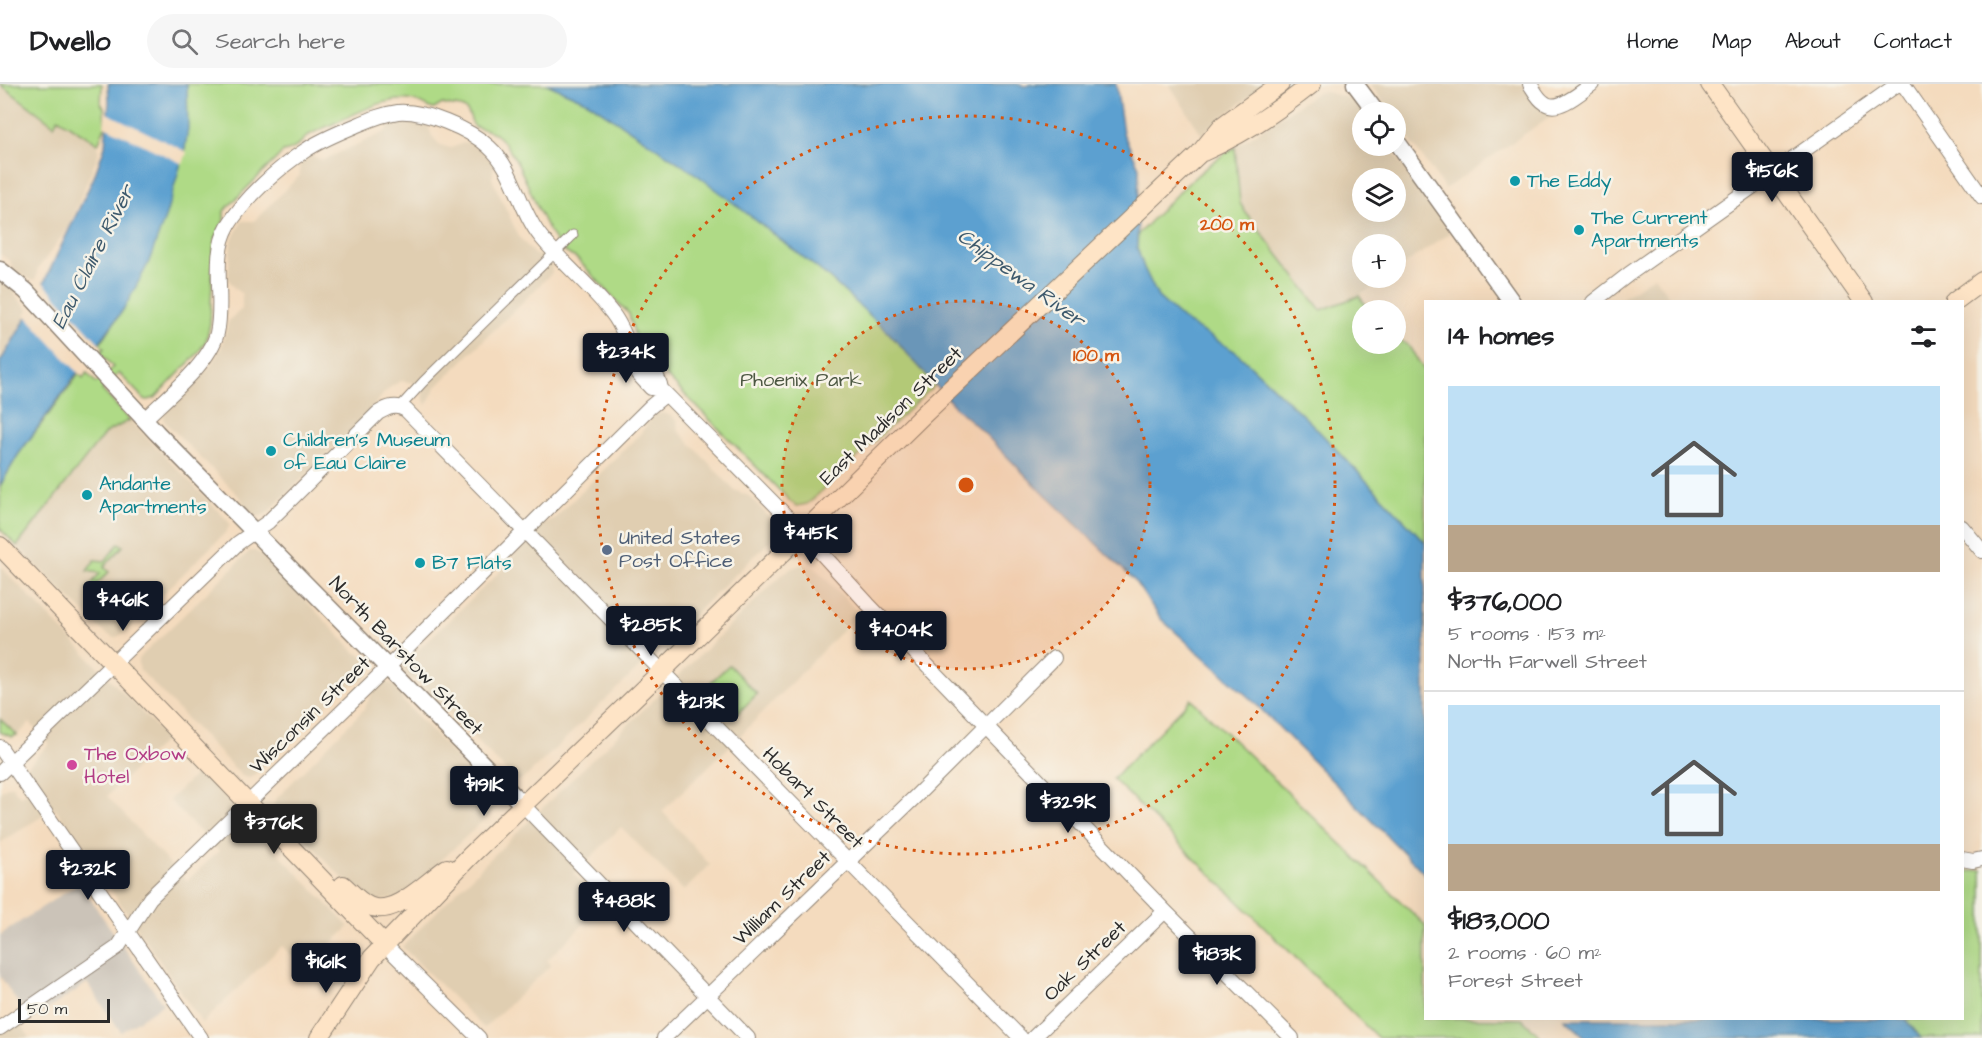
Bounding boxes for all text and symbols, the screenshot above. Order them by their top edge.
search box [147,14,567,68]
text: Dwello [30,22,111,61]
icon: search [168,25,201,58]
text: Search here [216,26,345,57]
text: Home [1627,27,1679,56]
text: Map [1712,27,1752,56]
text: About [1785,27,1841,56]
text: Contact [1874,27,1952,56]
map controls [1352,102,1406,354]
button: locate [1352,102,1406,156]
pin: $156K [1730,152,1814,203]
text: $156K [1746,157,1798,185]
place label: The Eddy [1527,167,1612,196]
button: layers [1352,168,1406,222]
marker: The Eddy [1508,174,1522,188]
water label: Eau Claire River [44,178,143,334]
place label: The Current Apartments [1591,204,1707,255]
text: 200 m [1199,212,1255,237]
water label: Chippewa River [951,222,1093,336]
marker: The Current Apartments [1572,223,1586,237]
button: + [1352,234,1406,288]
button: − [1352,300,1406,354]
text: 14 homes [1448,318,1554,354]
icon: filters [1907,320,1940,353]
pin: $234K [584,333,668,384]
text: $234K [597,338,655,366]
street label: East Madison Street [813,340,969,492]
text: 100 m [1073,343,1120,368]
park label: Phoenix Park [740,366,862,394]
icon: home [1640,425,1748,533]
place label: Children’s Museum of Eau Claire [283,426,450,477]
marker: Children’s Museum of Eau Claire [264,444,278,458]
place label: Andante Apartments [99,470,207,521]
centre of rings [956,475,976,495]
marker: Andante Apartments [80,488,94,502]
pin: $415K [769,514,853,565]
text: $415K [784,519,838,547]
place label: United States Post Office [619,524,740,575]
marker: United States Post Office [600,543,614,557]
place label: B7 Flats [432,549,512,577]
marker: B7 Flats [413,556,427,570]
street label: North Barstow Street [322,570,490,742]
pin: $461K [81,581,165,632]
text: $376,000 [1448,584,1562,620]
text: $461K [97,586,149,614]
pin: $285K [609,606,693,657]
text: $285K [620,611,682,639]
pin: $404K [859,611,943,662]
text: $404K [869,616,933,644]
text: 5 rooms · 153 m² [1448,620,1606,648]
text: North Farwell Street [1448,648,1647,676]
street label: Wisconsin Street [243,650,377,780]
pin: $213K [659,683,743,734]
text: $213K [677,688,725,716]
place label: The Oxbow Hotel [84,740,187,791]
street label: Hobart Street [756,741,870,855]
icon: home [1640,744,1748,852]
marker: The Oxbow Hotel [65,758,79,772]
pin: $191K [442,766,526,817]
text: $191K [464,771,504,799]
pin: $329K [1026,783,1110,834]
text: $329K [1040,788,1096,816]
pin: $376K [232,804,316,855]
text: $376K [245,809,303,837]
street label: William Street [727,844,837,952]
pin: $232K [46,850,130,901]
text: $232K [60,855,116,883]
pin: $488K [582,882,666,933]
text: $488K [593,887,655,915]
text: $183,000 [1448,903,1550,939]
street label: Oak Street [1037,914,1133,1008]
pin: $183K [1175,935,1259,986]
text: 2 rooms · 60 m² [1448,939,1602,967]
text: $183K [1193,940,1241,968]
pin: $161K [284,943,368,994]
text: $161K [306,948,346,976]
text: Forest Street [1448,967,1583,995]
scale bar [18,996,110,1024]
text: 50 m [27,998,67,1020]

